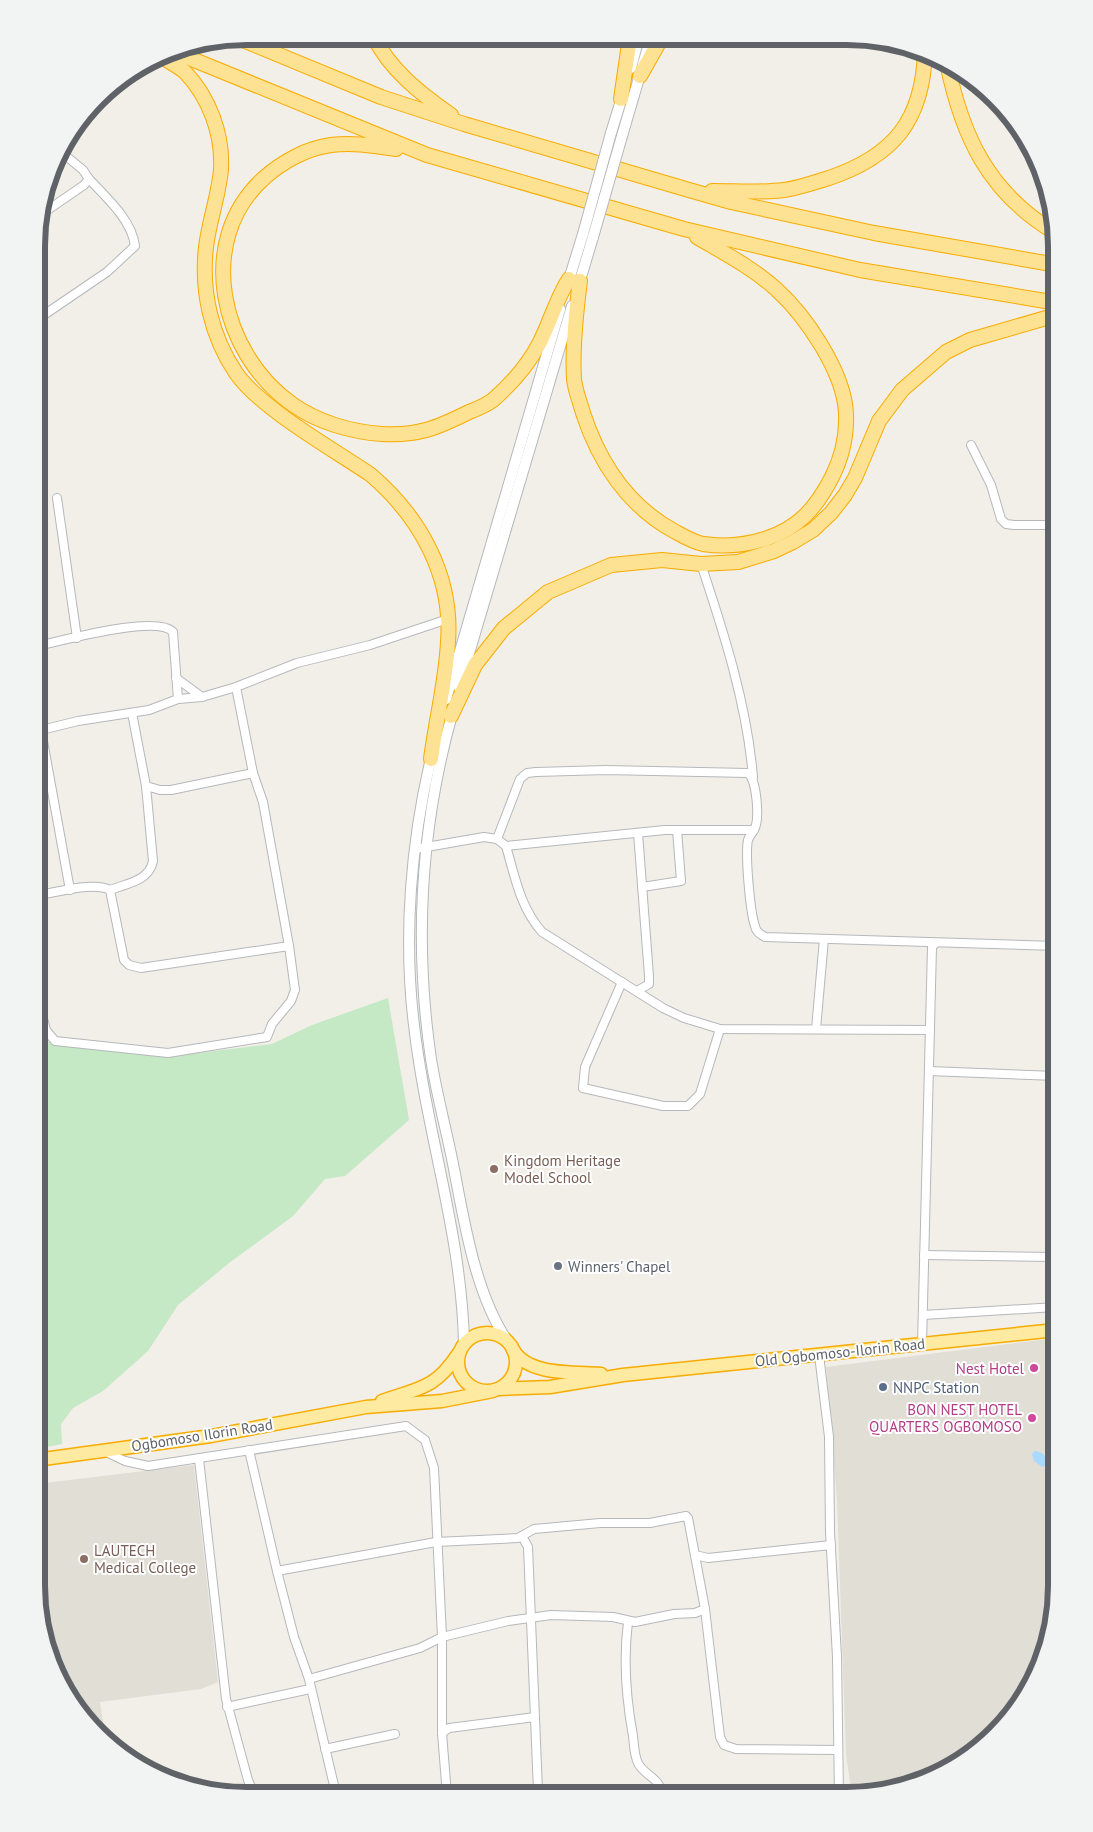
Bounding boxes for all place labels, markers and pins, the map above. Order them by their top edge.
place label: Kingdom Heritage Model School [504,1151,621,1187]
marker: Kingdom Heritage Model School [488,1163,500,1175]
place label: Winners' Chapel [568,1257,671,1276]
marker: Winners' Chapel [552,1260,564,1272]
place label: Nest Hotel [956,1359,1025,1378]
marker: Nest Hotel [1028,1362,1040,1374]
place label: NNPC Station [893,1378,979,1397]
marker: NNPC Station [877,1381,889,1393]
place label: BON NEST HOTEL QUARTERS OGBOMOSO [869,1400,1022,1436]
marker: BON NEST HOTEL QUARTERS OGBOMOSO [1026,1412,1038,1424]
place label: LAUTECH Medical College [94,1541,196,1577]
marker: LAUTECH Medical College [78,1553,90,1565]

